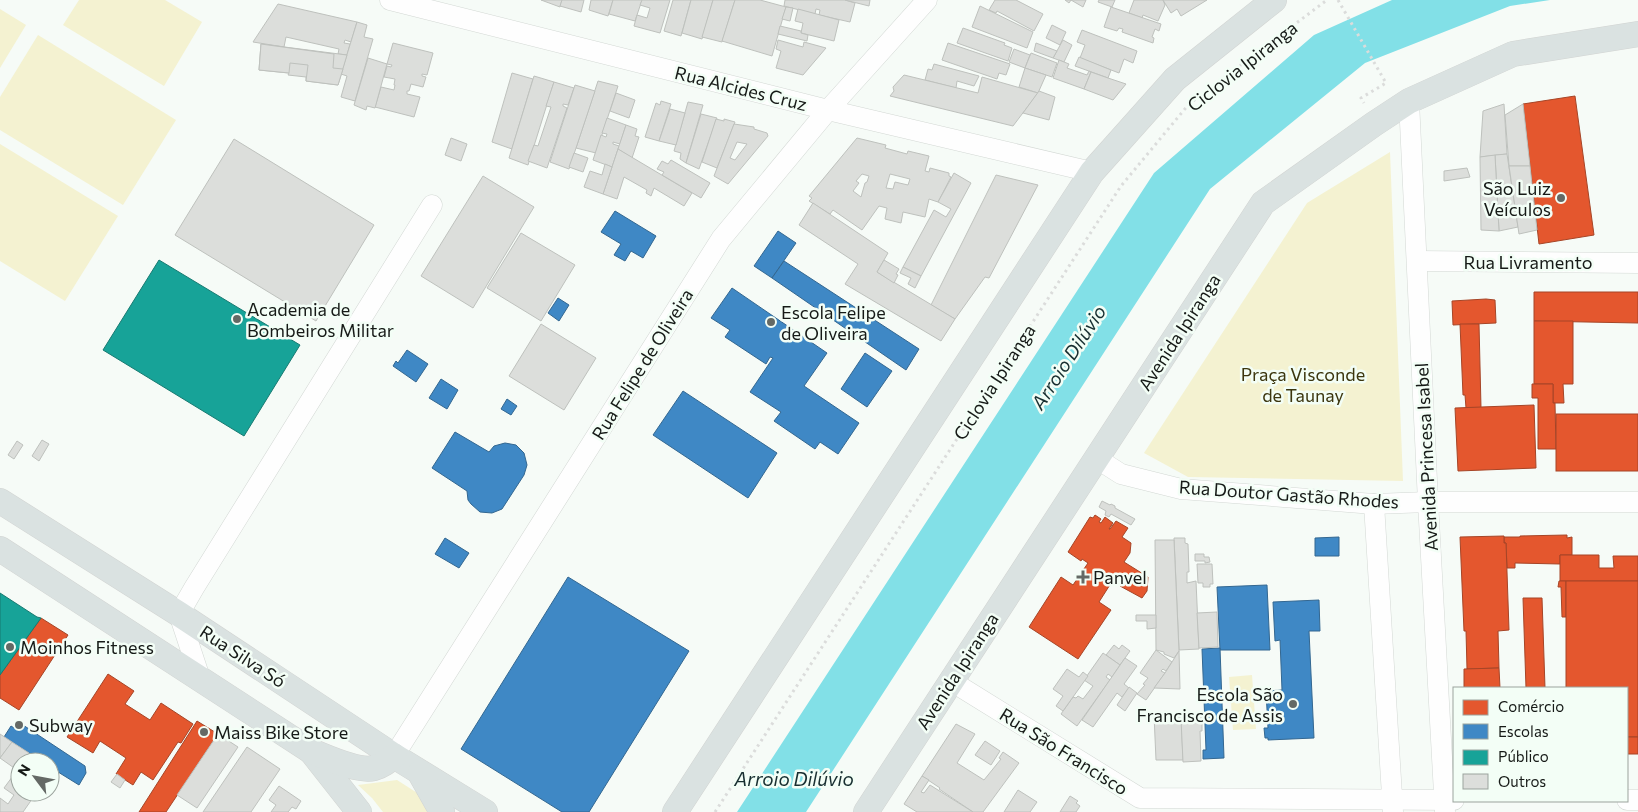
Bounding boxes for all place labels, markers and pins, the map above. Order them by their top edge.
place label: São Luiz Veículos [1483,177,1551,220]
marker: São Luiz Veículos [1555,192,1567,204]
place label: Academia de Bombeiros Militar [247,298,394,341]
place label: Escola Felipe de Oliveira [781,301,886,344]
marker: Academia de Bombeiros Militar [231,313,243,325]
marker: Escola Felipe de Oliveira [765,316,777,328]
place label: Panvel [1093,566,1147,588]
marker: Panvel [1077,571,1089,583]
place label: Moinhos Fitness [20,636,154,658]
marker: Moinhos Fitness [4,641,16,653]
place label: Escola São Francisco de Assis [1136,683,1283,726]
marker: Escola São Francisco de Assis [1287,698,1299,710]
place label: Subway [29,714,93,736]
marker: Subway [13,719,25,731]
place label: Maiss Bike Store [214,721,348,743]
marker: Maiss Bike Store [198,726,210,738]

